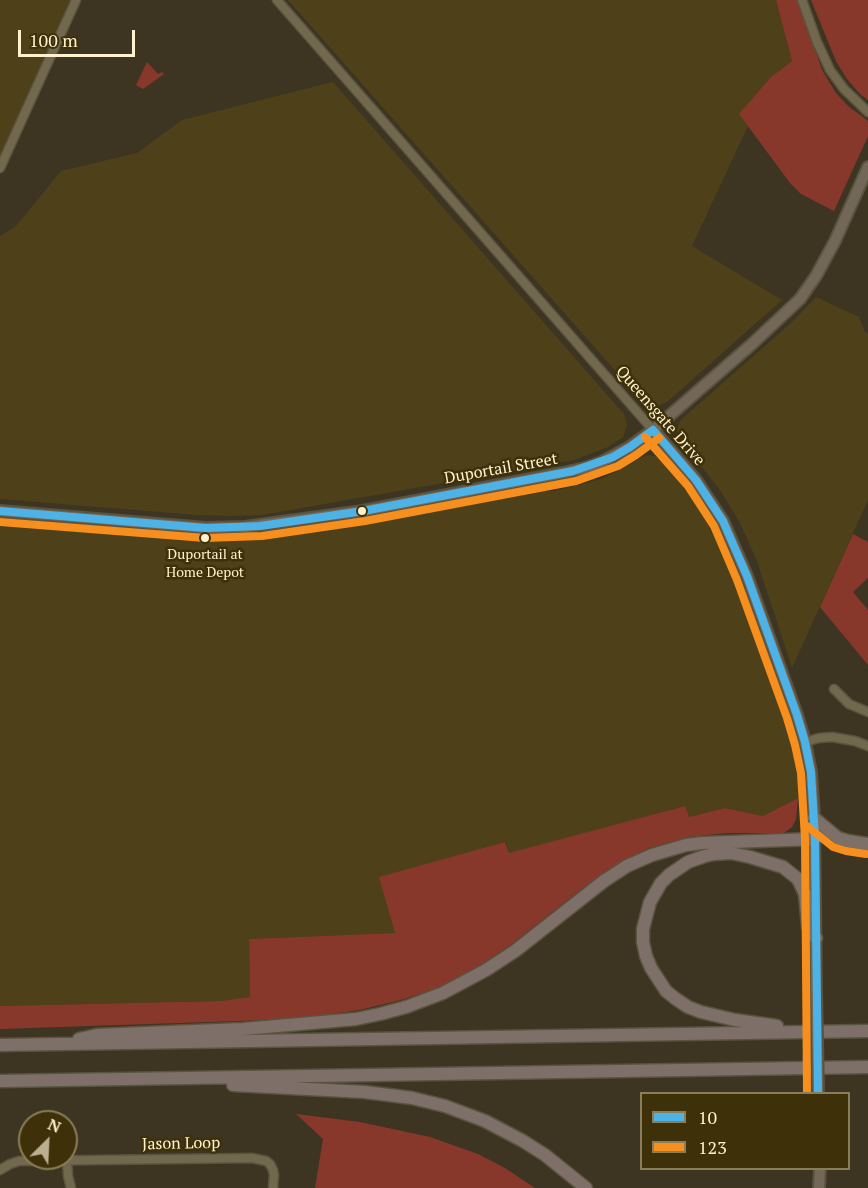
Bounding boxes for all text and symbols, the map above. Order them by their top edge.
scale bar [21,18,138,56]
text: 100 m [29,28,78,52]
street label: Queensgate Drive [611,362,709,470]
street label: Duportail Street [443,450,559,488]
unlabelled marker [356,505,368,517]
marker: Duportail at Home Depot [199,532,211,544]
place label: Duportail at Home Depot [166,547,244,580]
legend [640,1092,850,1170]
text: 10 [698,1105,717,1129]
north arrow [18,1110,78,1170]
text: N [44,1113,65,1138]
street label: Jason Loop [142,1134,220,1154]
text: 123 [698,1135,727,1159]

